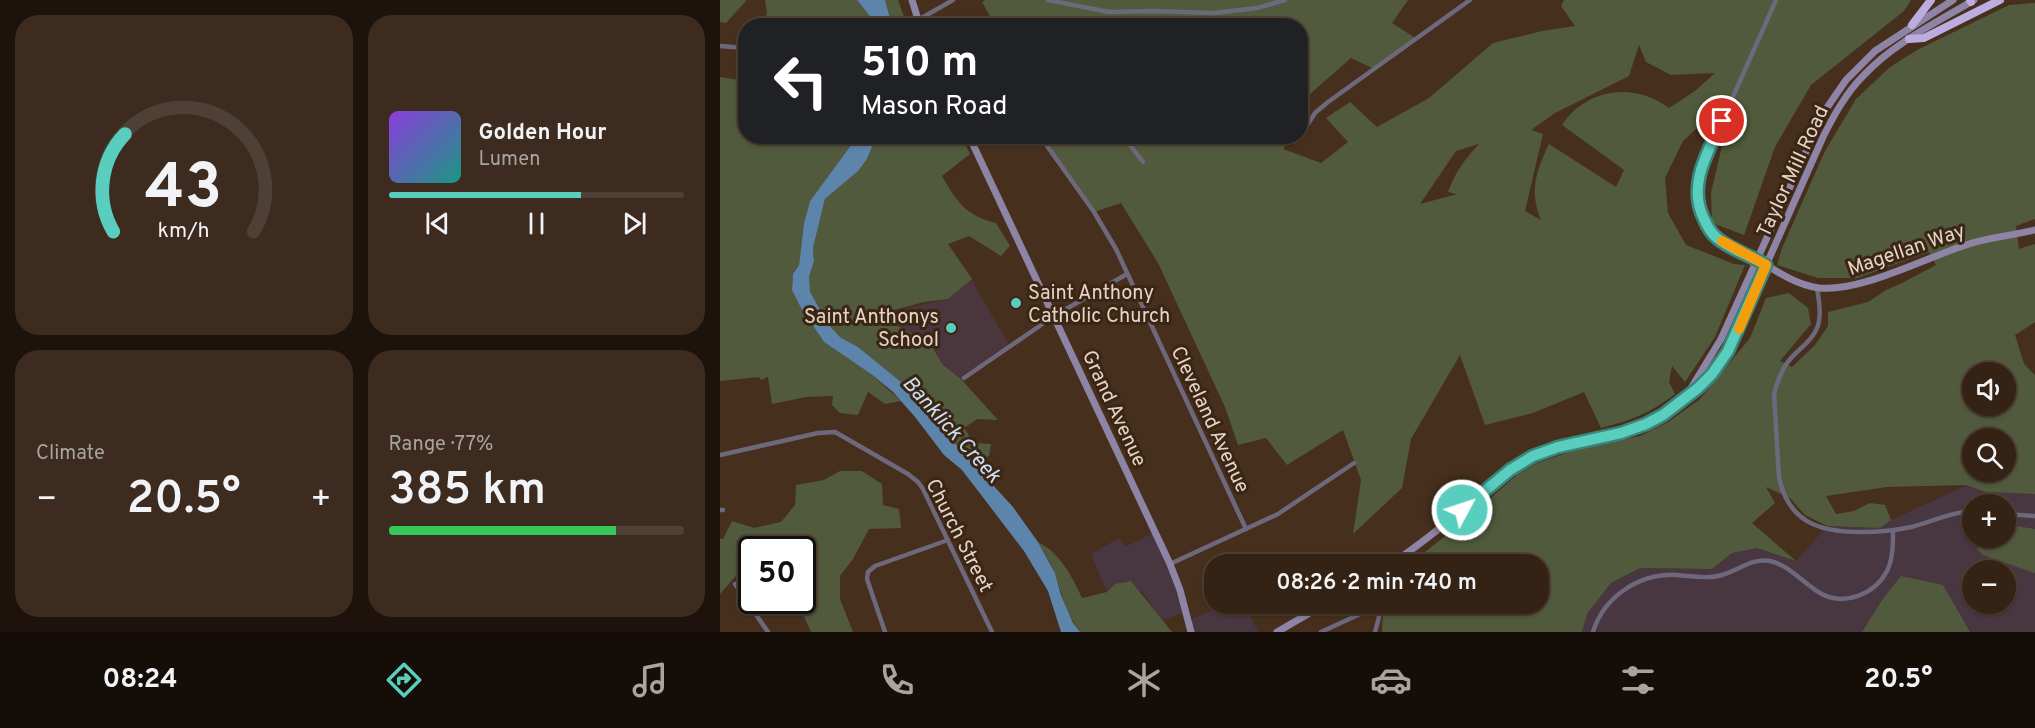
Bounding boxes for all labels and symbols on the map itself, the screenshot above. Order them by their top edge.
pin [1696,95,1747,146]
street label: Taylor Mill Road [1752,102,1836,242]
street label: Magellan Way [1845,219,1969,283]
place label: Saint Anthony Catholic Church [1028,281,1170,330]
marker: Saint Anthony Catholic Church [1009,296,1023,310]
place label: Saint Anthonys School [804,305,939,354]
marker: Saint Anthonys School [944,321,958,335]
street label: Cleveland Avenue [1164,342,1255,497]
street label: Grand Avenue [1075,346,1151,471]
water label: Banklick Creek [896,371,1006,490]
street label: Church Street [919,475,998,597]
position arrow [1430,478,1494,542]
speed limit sign: 50 [738,536,816,614]

